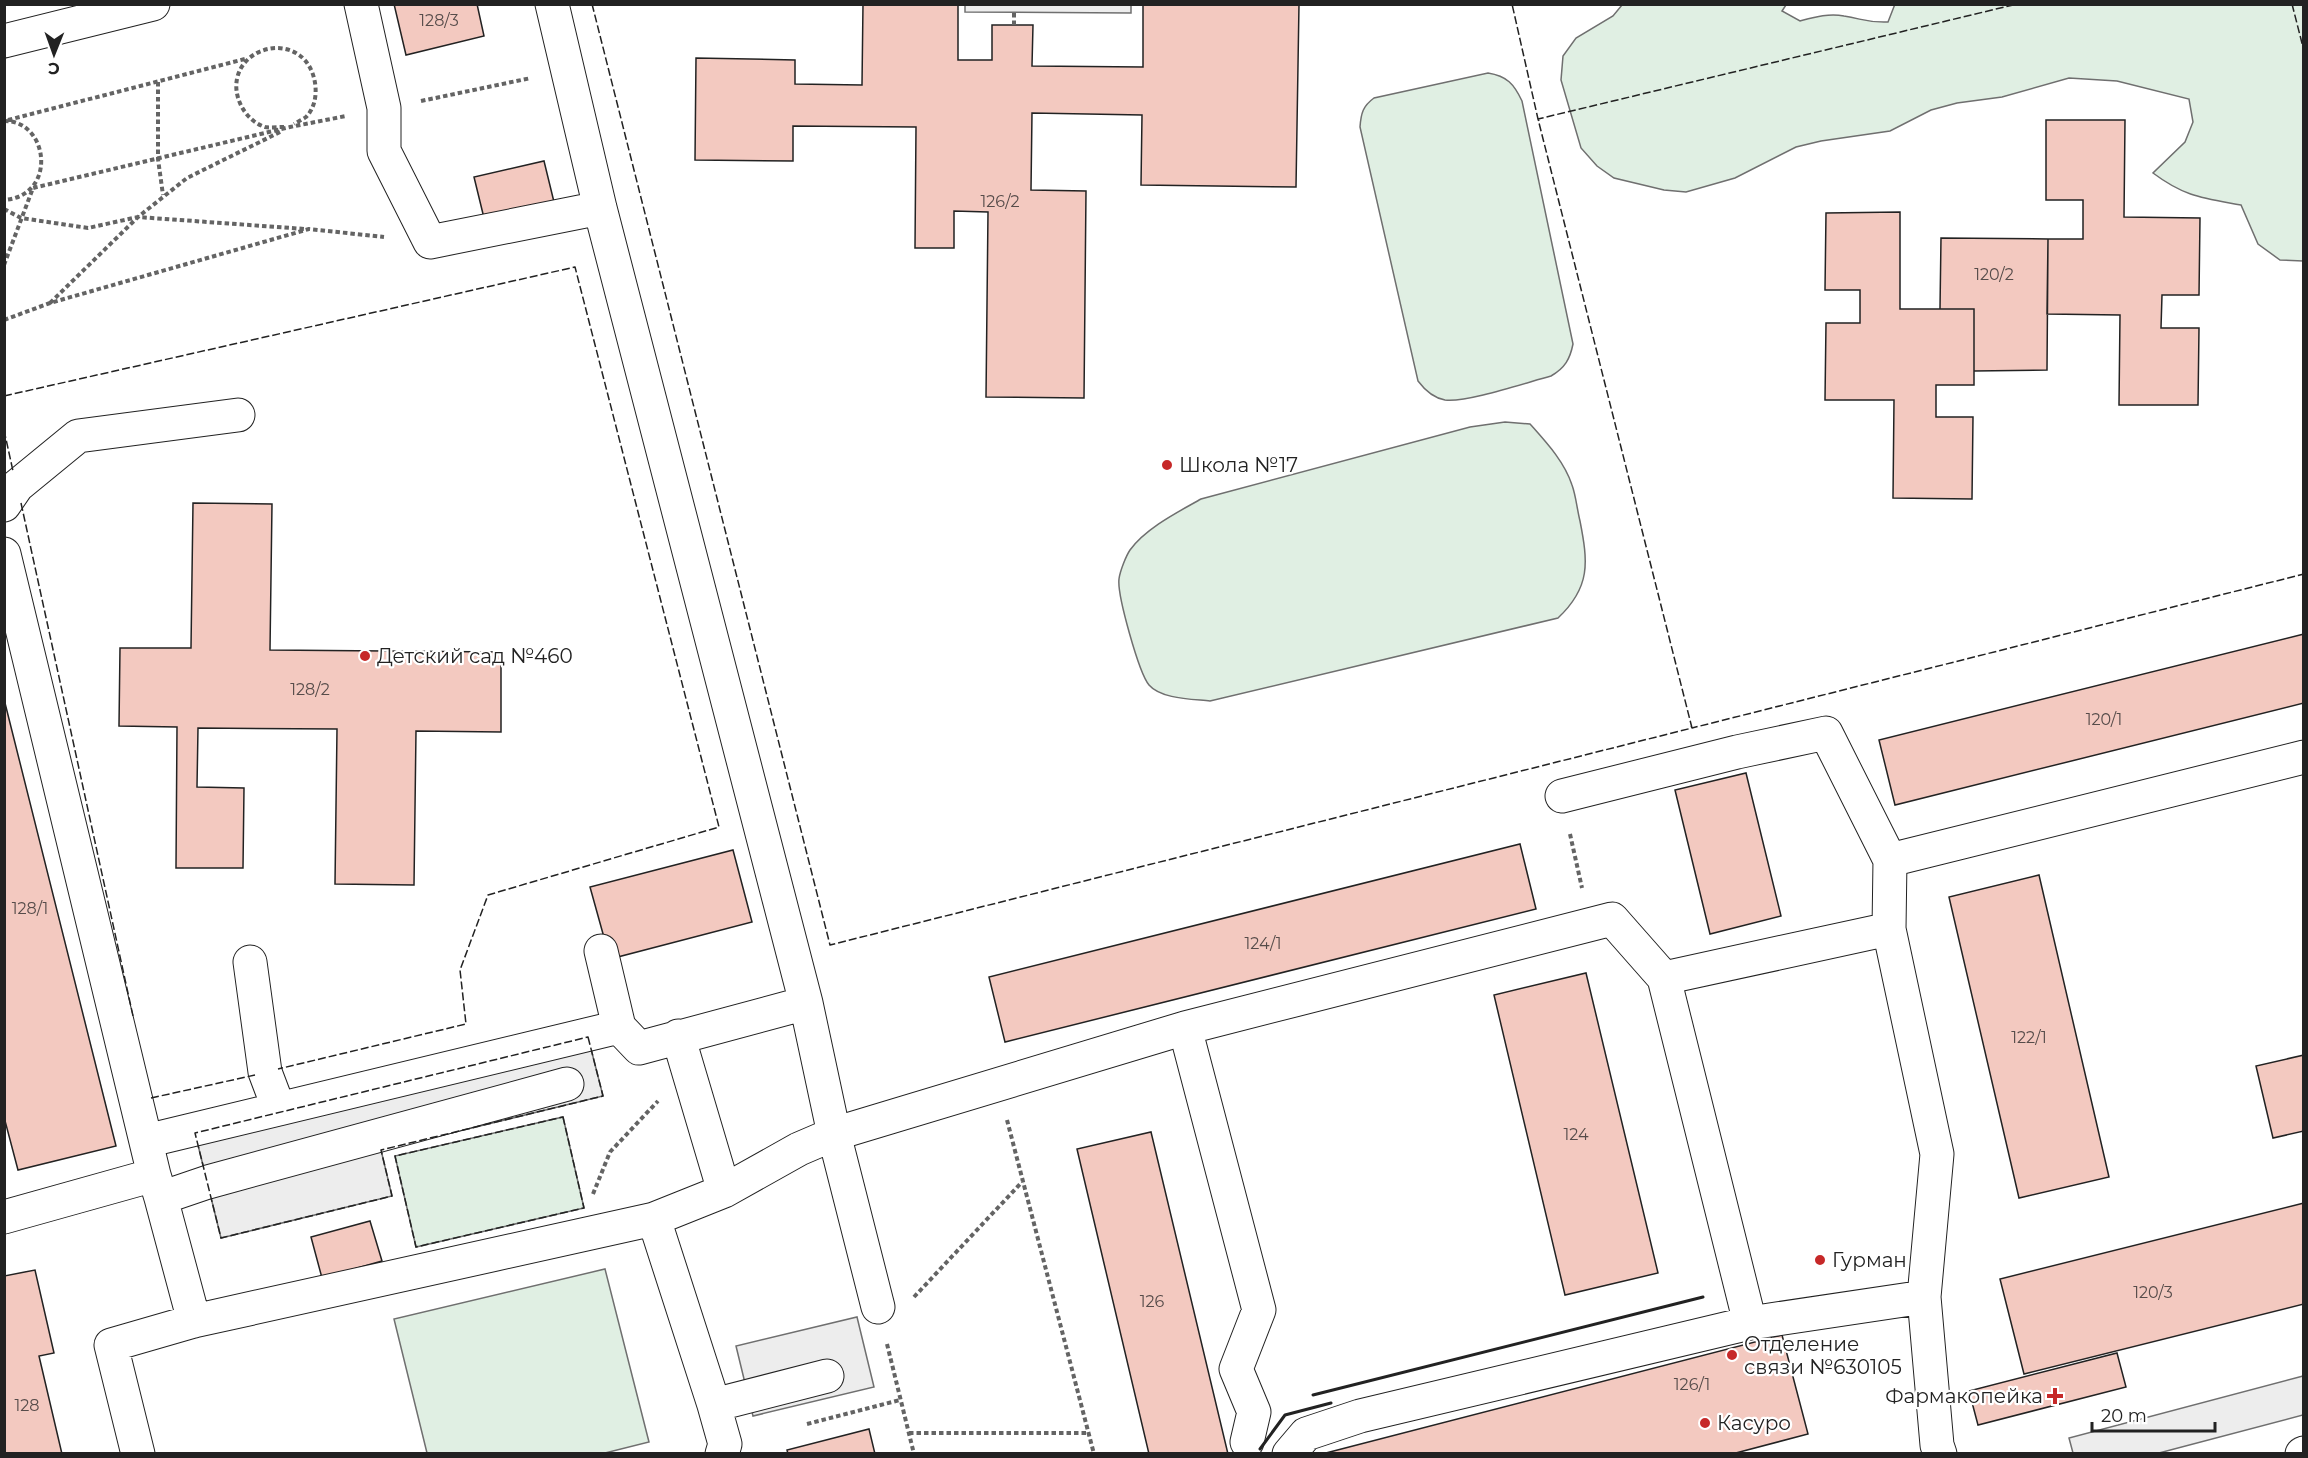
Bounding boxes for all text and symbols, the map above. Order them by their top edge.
house number: 128/3 [419,11,459,30]
north arrow [24,24,84,84]
text: С [47,59,60,78]
house number: 126/2 [980,192,1020,211]
house number: 120/2 [1974,265,2014,284]
place label: Школа №17 [1179,453,1298,477]
marker: Школа №17 [1160,458,1174,472]
place label: Детский сад №460 [377,644,573,668]
marker: Детский сад №460 [358,649,372,663]
house number: 128/2 [290,680,330,699]
house number: 120/1 [2086,710,2122,729]
house number: 128/1 [12,899,48,918]
house number: 124/1 [1244,934,1282,953]
house number: 122/1 [2011,1028,2047,1047]
house number: 124 [1563,1125,1589,1144]
place label: Гурман [1832,1248,1907,1272]
marker: Гурман [1813,1253,1827,1267]
house number: 120/3 [2133,1283,2173,1302]
house number: 126 [1140,1292,1165,1311]
place label: Отделение связи №630105 [1744,1332,1902,1379]
marker: Отделение связи №630105 [1725,1348,1739,1362]
house number: 126/1 [1674,1375,1710,1394]
place label: Фармакопейка [1885,1384,2043,1408]
marker: Фармакопейка [2048,1389,2062,1403]
scale bar [2092,1395,2215,1433]
house number: 128 [14,1396,40,1415]
text: 20 m [2101,1405,2147,1427]
place label: Касуро [1717,1411,1791,1435]
marker: Касуро [1698,1416,1712,1430]

